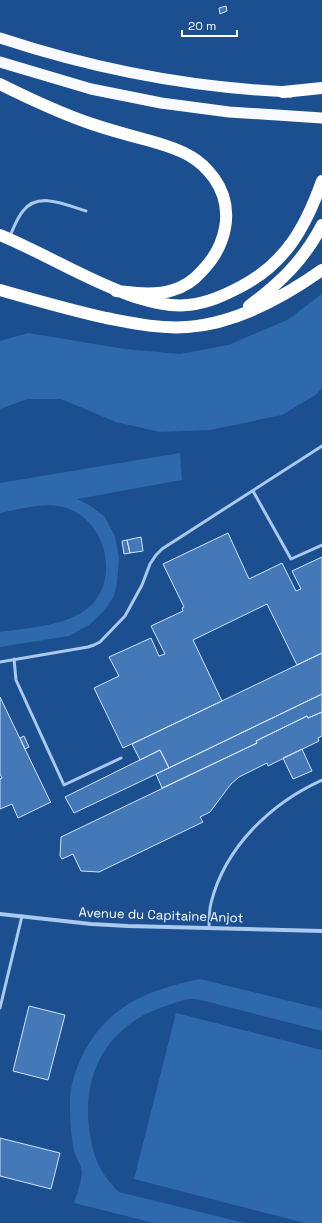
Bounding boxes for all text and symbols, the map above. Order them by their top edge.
scale bar [182,12,237,38]
text: 20 m [188,18,216,34]
street label: Avenue du Capitaine Anjot [78,904,244,926]

